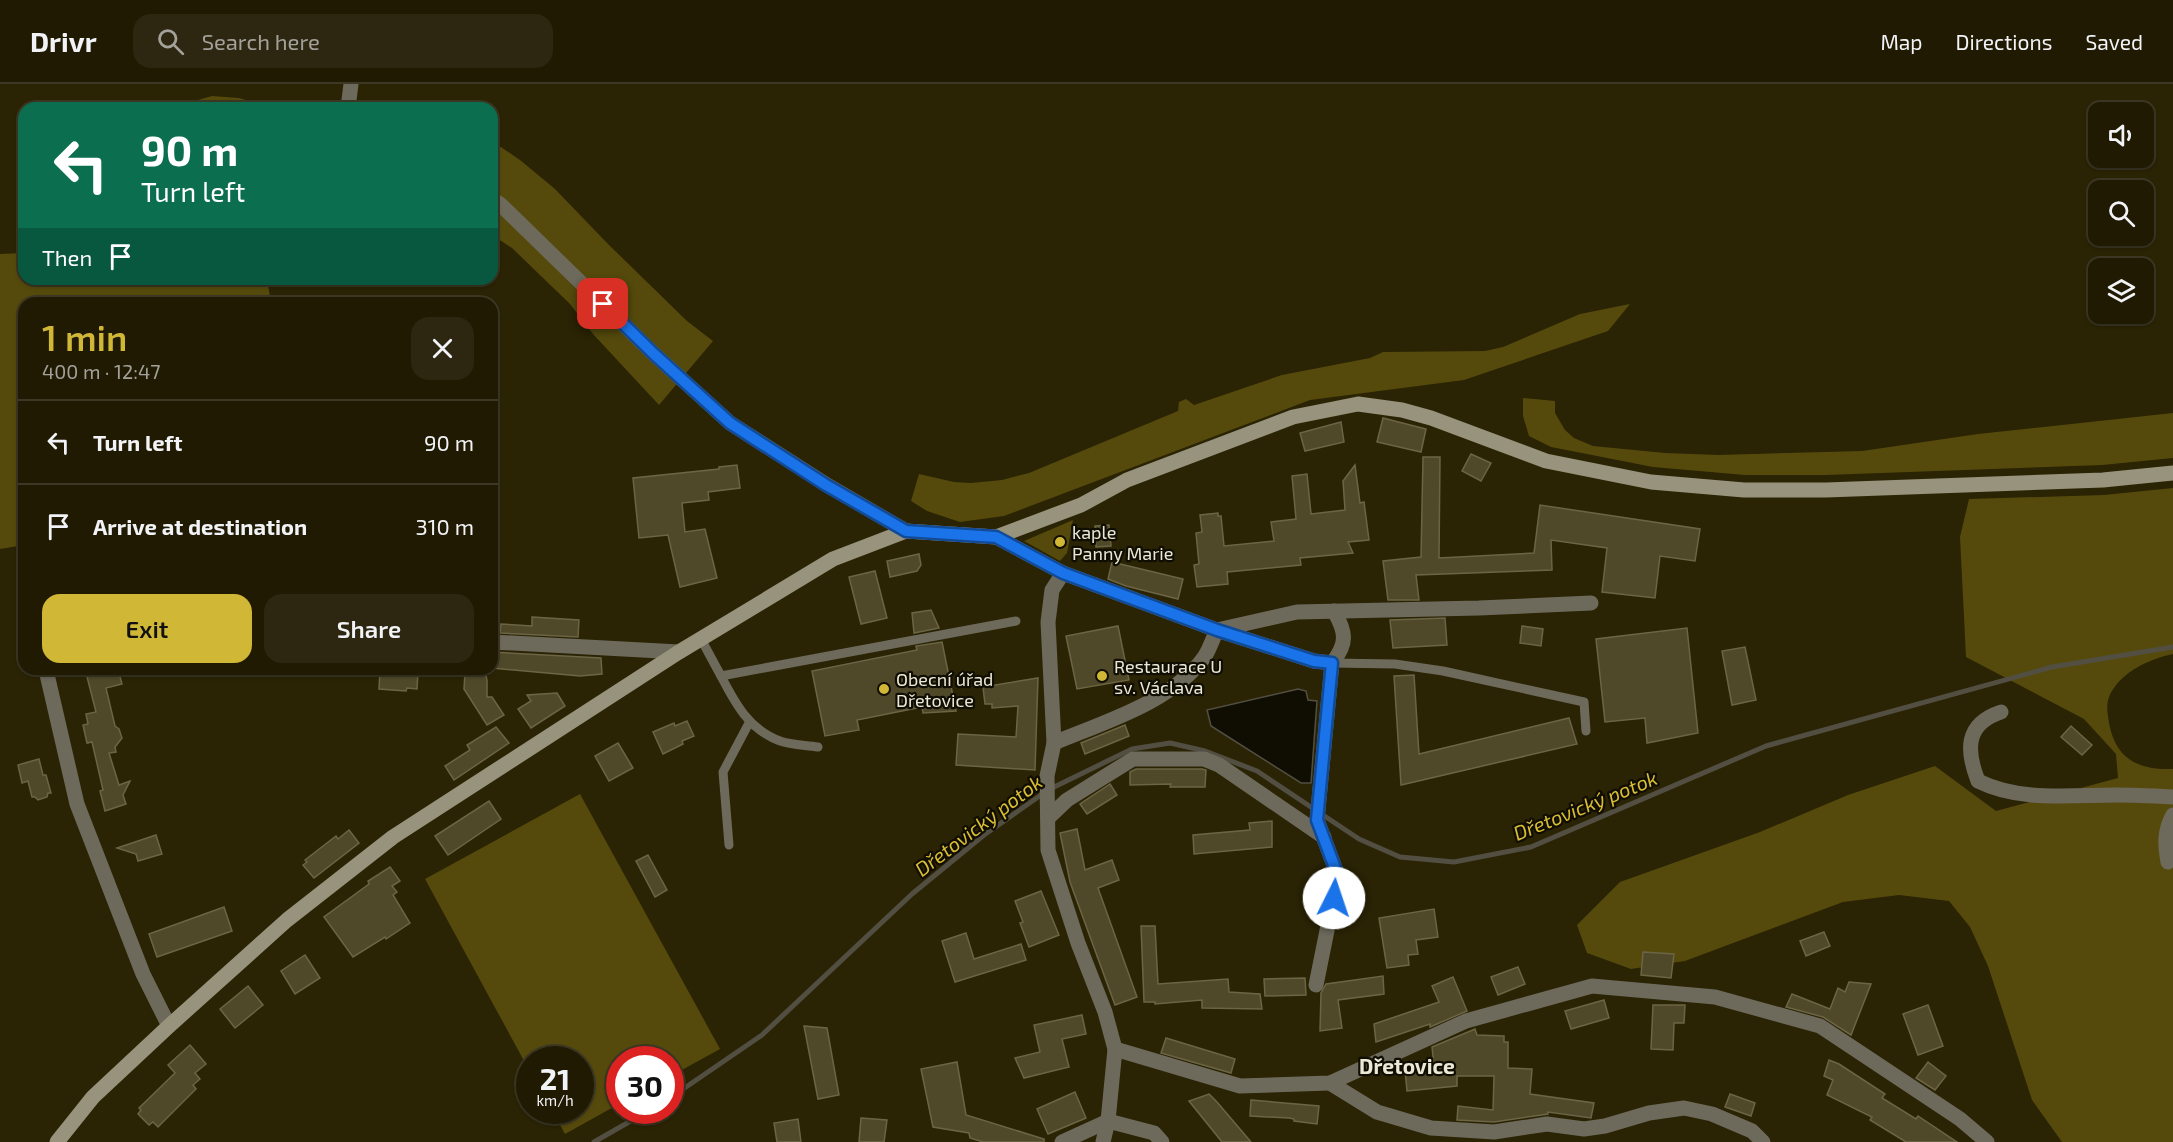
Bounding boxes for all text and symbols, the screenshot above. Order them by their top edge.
search box [133,14,553,68]
text: Drivr [30,24,97,58]
icon: search [154,25,187,58]
text: Search here [202,28,320,54]
text: Map [1880,29,1923,54]
text: Directions [1956,29,2052,54]
text: Saved [2085,29,2143,54]
map controls [2088,102,2154,324]
button: sound [2088,102,2154,168]
text: 90 m [141,124,238,174]
icon: left [42,126,120,204]
text: Turn left [141,175,245,207]
button: search [2088,180,2154,246]
icon: arrive [104,240,137,273]
text: Then [42,244,92,270]
button: layers [2088,258,2154,324]
pin [577,278,628,329]
icon: arrive [586,287,619,320]
text: 1 min [42,315,127,358]
button: close [411,317,474,380]
text: 400 m · 12:47 [42,359,161,383]
icon: left [42,426,75,459]
text: Turn left [93,429,182,455]
text: 90 m [424,429,474,455]
icon: arrive [42,510,75,543]
text: Arrive at destination [93,513,307,539]
text: 310 m [416,513,474,539]
place label: kaple Panny Marie [1072,521,1174,564]
marker: kaple Panny Marie [1053,535,1067,549]
button: Exit [42,594,252,663]
button: Share [264,594,474,663]
place label: Restaurace U sv. Václava [1114,655,1222,698]
place label: Obecní úřad Dřetovice [896,668,993,711]
marker: Restaurace U sv. Václava [1095,669,1109,683]
marker: Obecní úřad Dřetovice [877,682,891,696]
water label: Dřetovický potok [1509,765,1661,846]
water label: Dřetovický potok [910,769,1047,881]
position arrow [1302,866,1366,930]
speed limit sign: 30 [606,1046,684,1124]
district label: Dřetovice [1359,1053,1455,1078]
text: 21 [540,1060,570,1096]
text: km/h [536,1091,574,1109]

